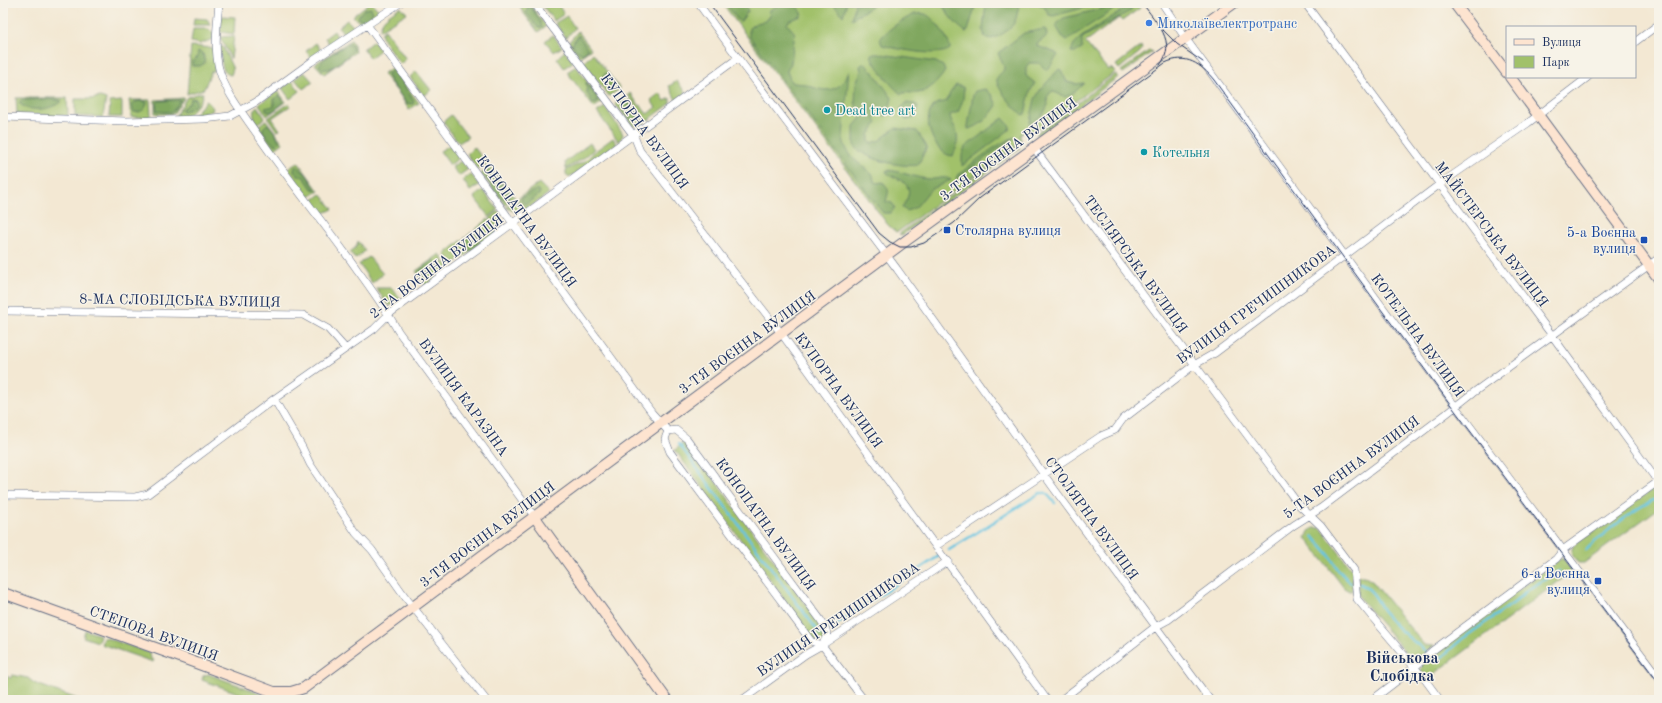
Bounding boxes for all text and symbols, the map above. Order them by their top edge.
place label: Миколаївелектротранс [1157,17,1297,31]
marker: Миколаївелектротранс [1144,18,1154,28]
legend [1506,26,1636,78]
text: Вулиця [1542,37,1581,49]
text: Парк [1542,57,1570,69]
street label: КУПОРНА ВУЛИЦЯ [598,71,691,192]
street label: 3-ТЯ ВОЄННА ВУЛИЦЯ [938,96,1079,204]
place label: Dead tree art [835,104,916,118]
marker: Dead tree art [822,105,832,115]
place label: Котельня [1152,146,1210,160]
marker: Котельня [1139,147,1149,157]
street label: КОНОПАТНА ВУЛИЦЯ [474,153,579,290]
street label: МАЙСТЕРСЬКА ВУЛИЦЯ [1432,157,1553,310]
street label: ТЕСЛЯРСЬКА ВУЛИЦЯ [1081,193,1190,336]
street label: 2-ГА ВОЄННА ВУЛИЦЯ [367,212,506,321]
place label: Столярна вулиця [955,224,1061,238]
marker: Столярна вулиця [942,225,952,235]
place label: 5-а Воєнна вулиця [1567,226,1636,256]
marker: 5-а Воєнна вулиця [1639,235,1649,245]
street label: ВУЛИЦЯ ГРЕЧИШНИКОВА [1175,242,1339,367]
street label: КОТЕЛЬНА ВУЛИЦЯ [1368,271,1466,400]
street label: 3-ТЯ ВОЄННА ВУЛИЦЯ [677,289,818,397]
street label: 8-МА СЛОБІДСЬКА ВУЛИЦЯ [79,292,281,310]
street label: КУПОРНА ВУЛИЦЯ [792,330,885,451]
street label: ВУЛИЦЯ КАРАЗІНА [416,336,511,459]
street label: 5-ТА ВОЄННА ВУЛИЦЯ [1281,414,1422,522]
street label: СТОЛЯРНА ВУЛИЦЯ [1042,455,1140,582]
street label: КОНОПАТНА ВУЛИЦЯ [713,456,818,593]
street label: 3-ТЯ ВОЄННА ВУЛИЦЯ [418,480,558,590]
street label: ВУЛИЦЯ ГРЕЧИШНИКОВА [755,560,922,679]
place label: 6-а Воєнна вулиця [1521,567,1590,597]
marker: 6-а Воєнна вулиця [1593,576,1603,586]
street label: СТЕПОВА ВУЛИЦЯ [87,604,220,664]
district label: Військова Слобідка [1365,651,1439,685]

